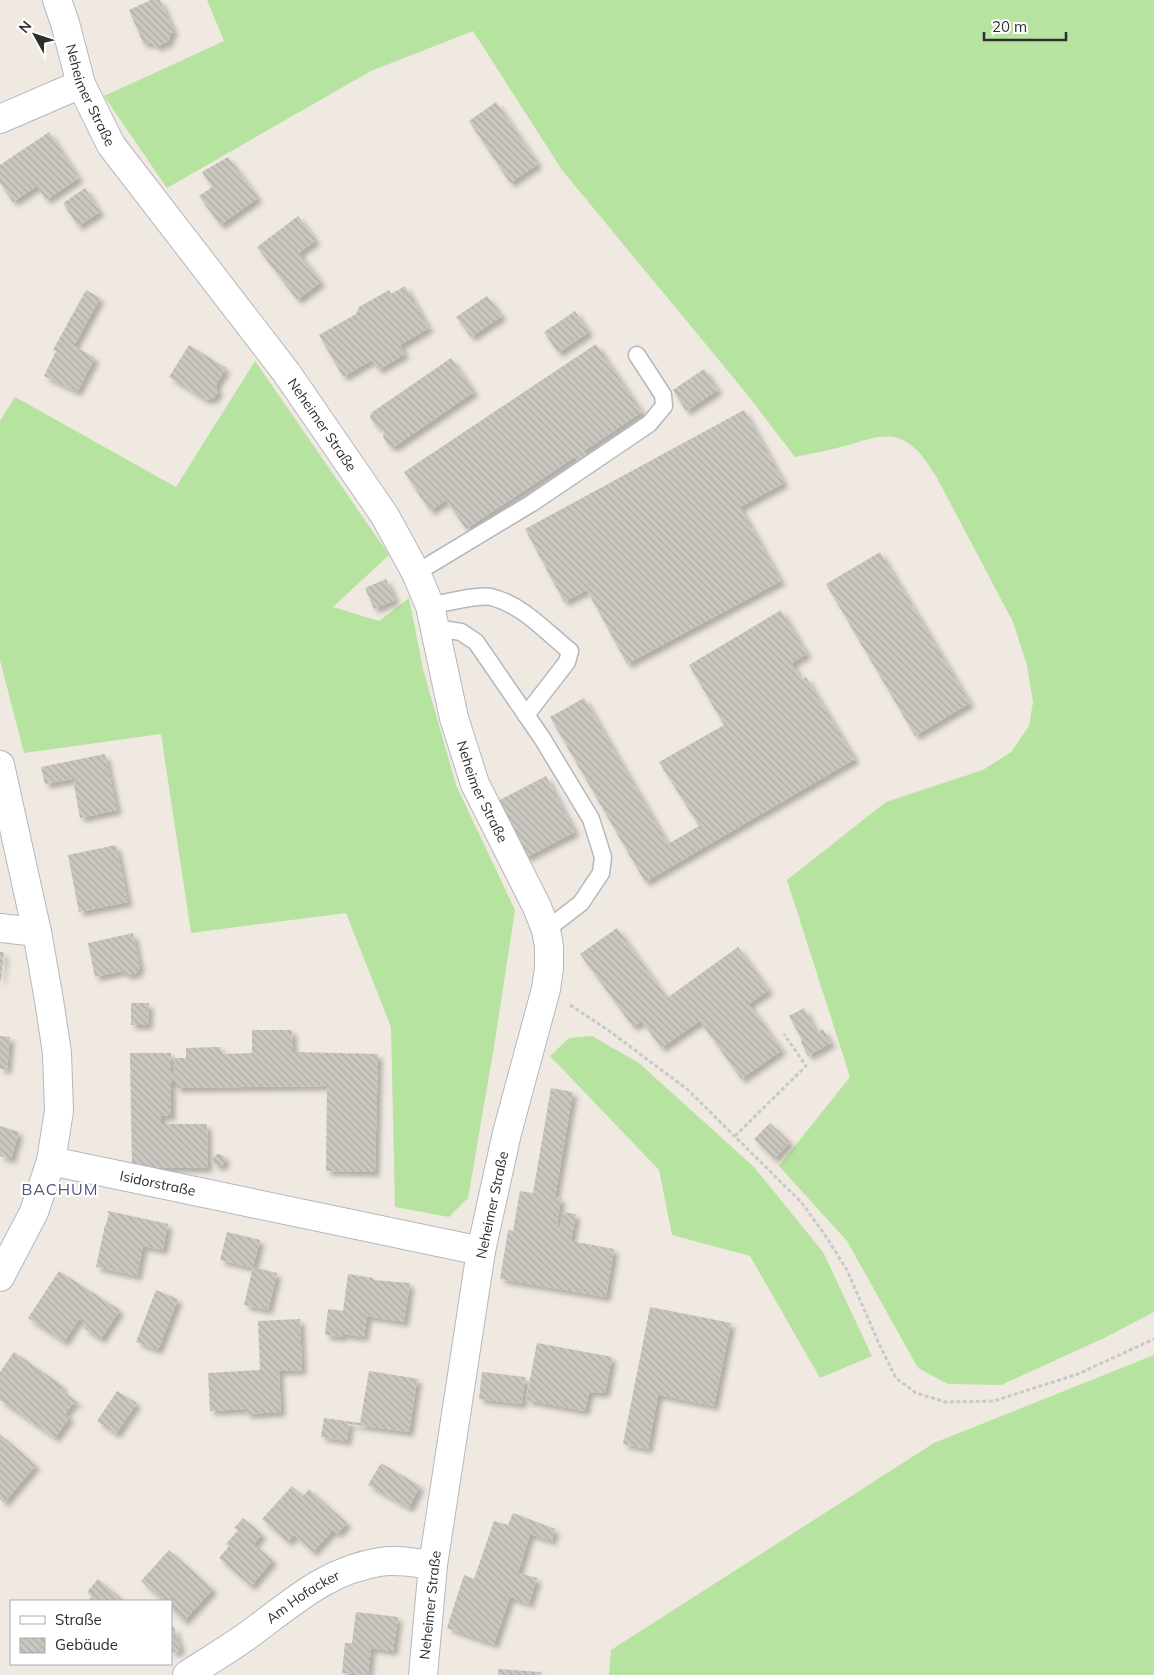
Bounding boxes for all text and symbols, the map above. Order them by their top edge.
north arrow [10,10,60,60]
scale bar [984,10,1066,42]
text: N [15,17,35,36]
text: 20 m [992,17,1027,36]
street label: Neheimer Straße [62,42,119,149]
street label: Neheimer Straße [284,375,361,475]
street label: Neheimer Straße [453,738,512,846]
street label: Neheimer Straße [472,1150,512,1260]
street label: Isidorstraße [118,1167,197,1200]
district label: BACHUM [22,1179,98,1199]
street label: Neheimer Straße [415,1550,445,1660]
street label: Am Hofacker [262,1566,343,1627]
legend [10,1600,172,1665]
text: Straße [55,1610,102,1629]
text: Gebäude [55,1635,118,1654]

